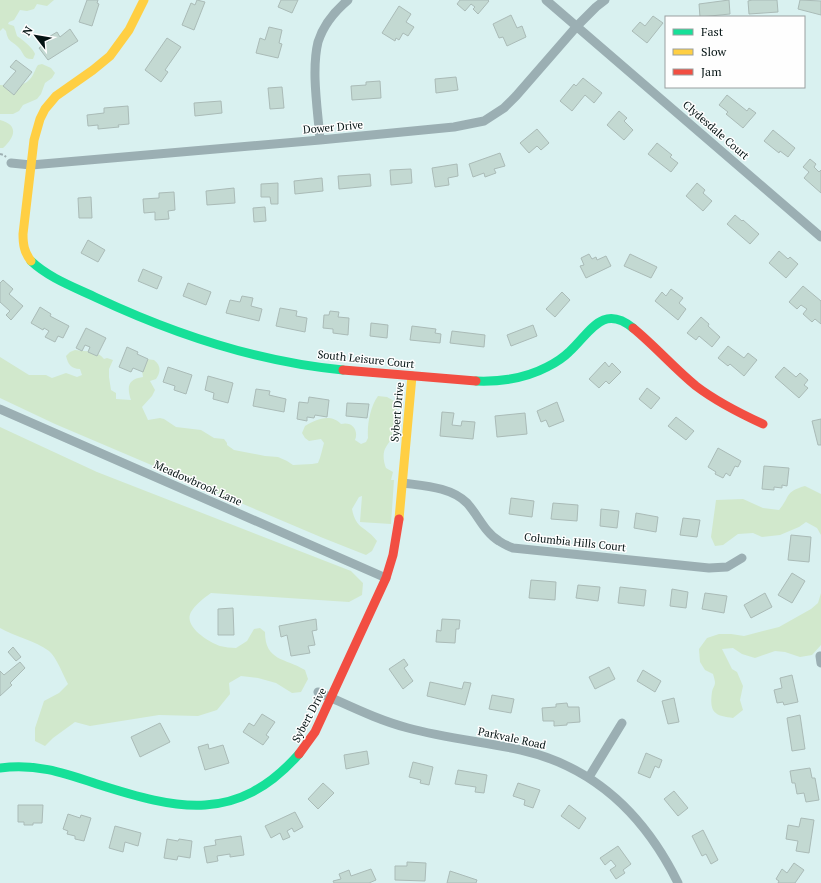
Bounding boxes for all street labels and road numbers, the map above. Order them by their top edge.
street label: Clydesdale Court [680,97,752,163]
street label: Dower Drive [302,117,364,137]
street label: South Leisure Court [317,347,415,371]
street label: Sybert Drive [387,381,407,443]
street label: Meadowbrook Lane [152,457,245,509]
street label: Columbia Hills Court [523,530,627,554]
street label: Sybert Drive [289,685,330,745]
street label: Parkvale Road [477,724,547,752]

